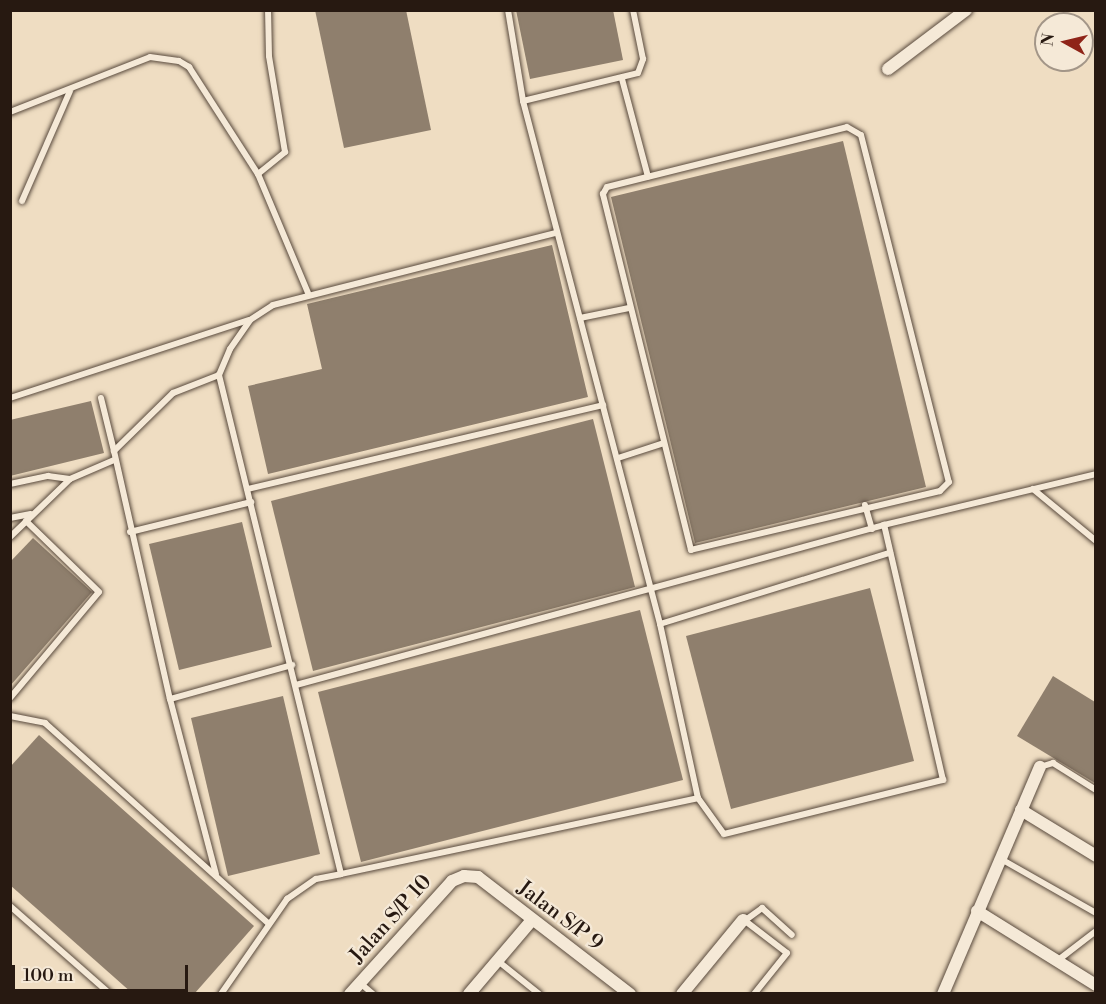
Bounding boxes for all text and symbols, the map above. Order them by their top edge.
north arrow [1034,12,1094,72]
text: N [1037,32,1059,47]
street label: Jalan S/P 10 [345,870,437,968]
street label: Jalan S/P 9 [512,876,608,956]
scale bar [15,953,190,991]
text: 100 m [23,964,74,987]

